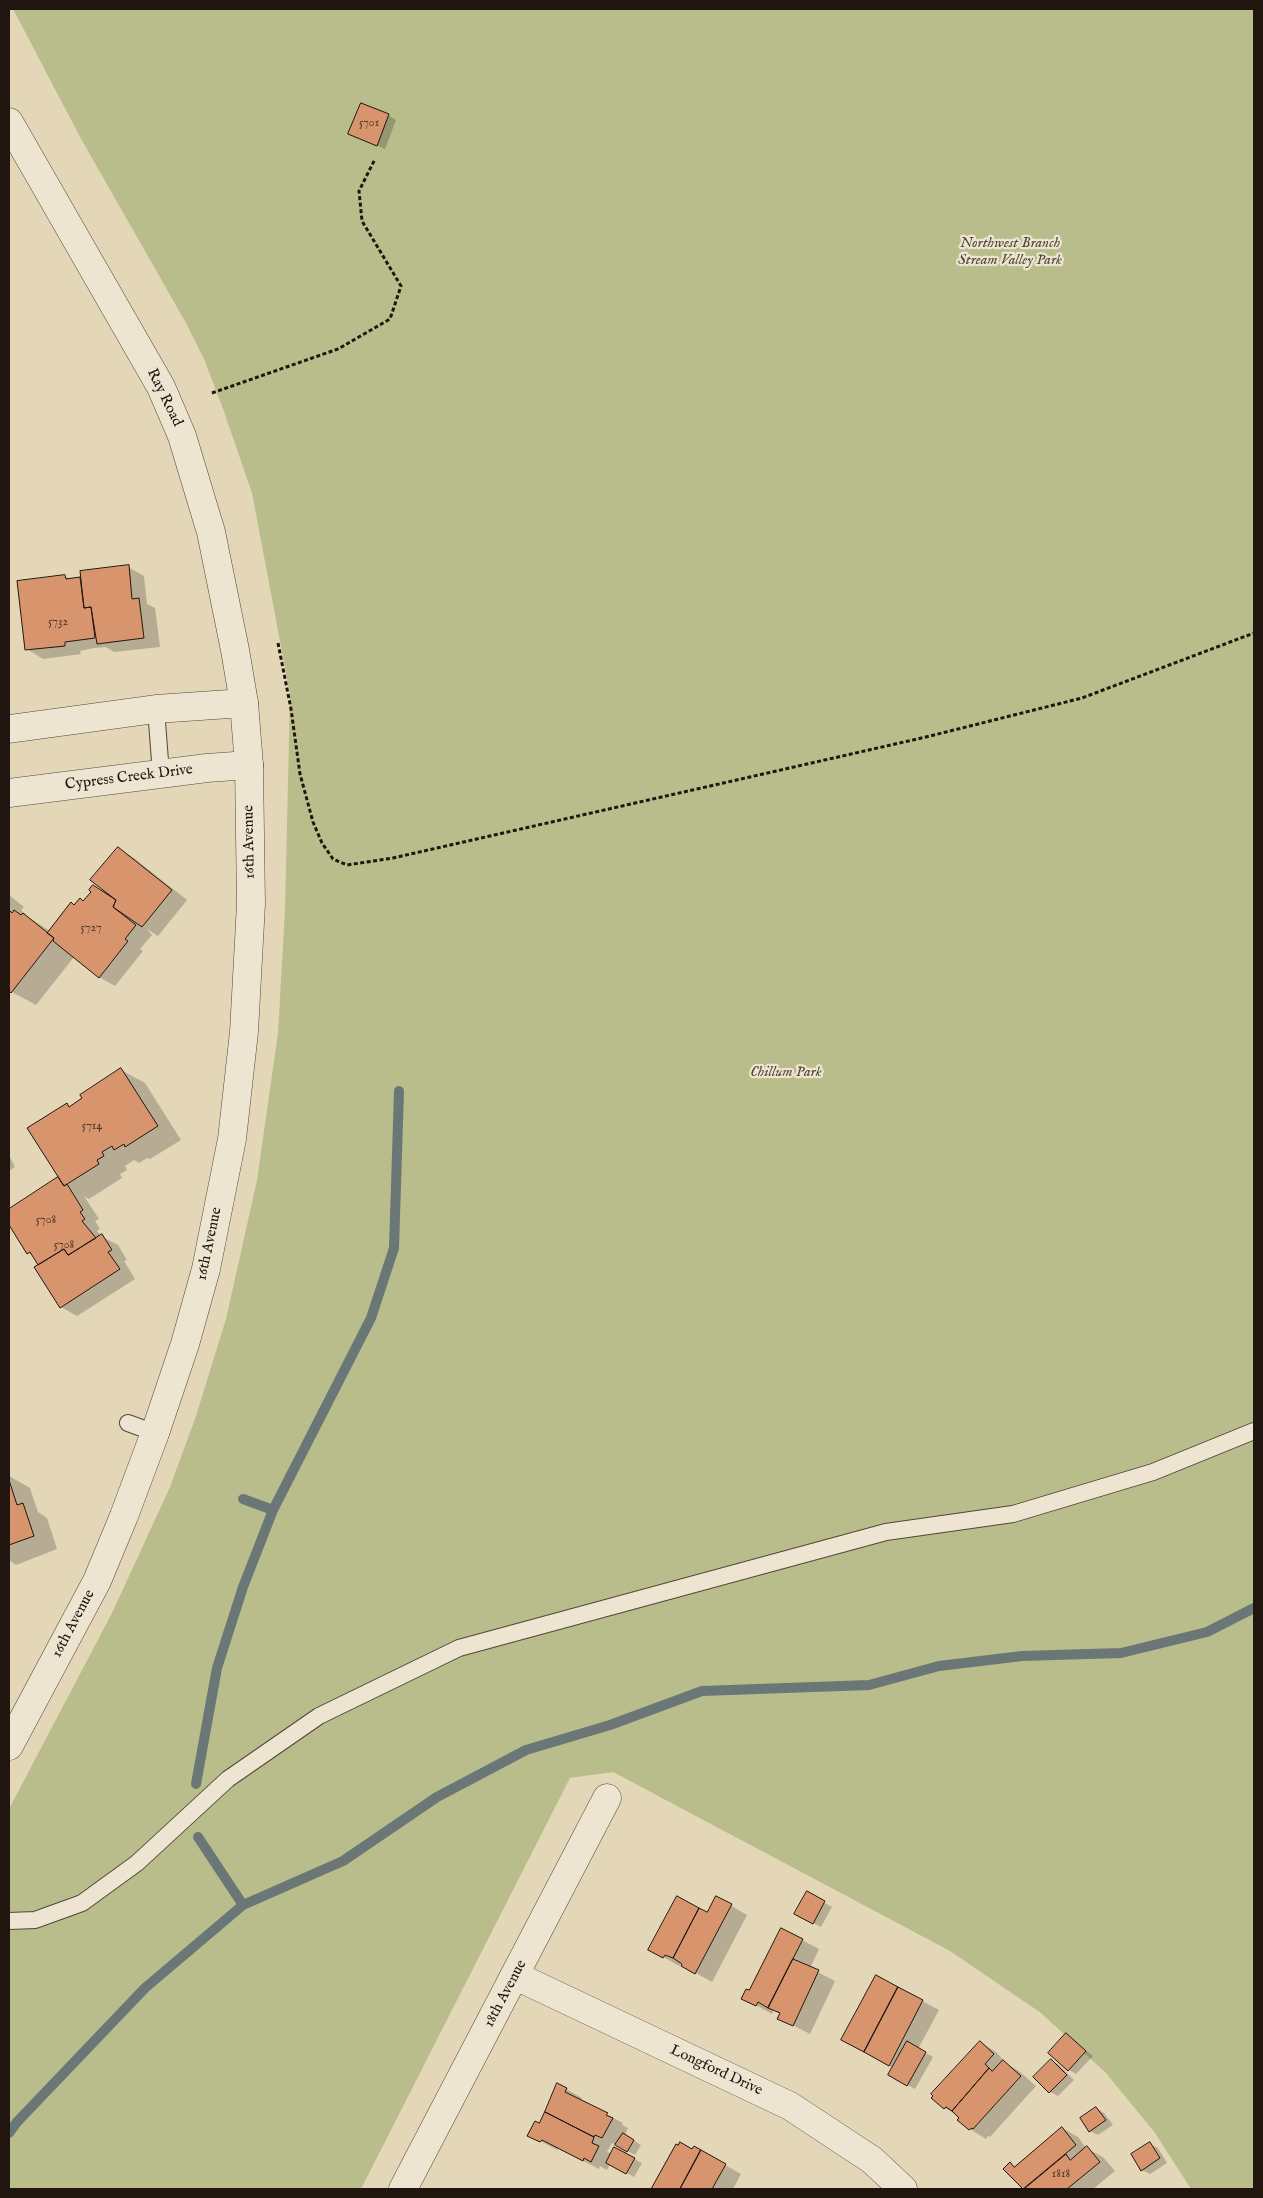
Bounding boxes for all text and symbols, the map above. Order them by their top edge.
house number: 5701 [359,117,379,131]
park label: Northwest Branch Stream Valley Park [958,235,1062,270]
street label: Ray Road [142,366,186,430]
house number: 5732 [48,616,68,630]
street label: Cypress Creek Drive [64,761,194,795]
street label: 16th Avenue [240,805,260,879]
house number: 5727 [80,922,102,936]
park label: Chillum Park [750,1064,822,1082]
house number: 5714 [82,1120,102,1134]
street label: 16th Avenue [193,1206,227,1282]
house number: 5708 [36,1214,56,1228]
house number: 5708 [54,1239,74,1253]
street label: 16th Avenue [49,1587,99,1661]
street label: 18th Avenue [481,1957,531,2031]
street label: Longford Drive [667,2042,765,2100]
house number: 1818 [1052,2168,1070,2182]

